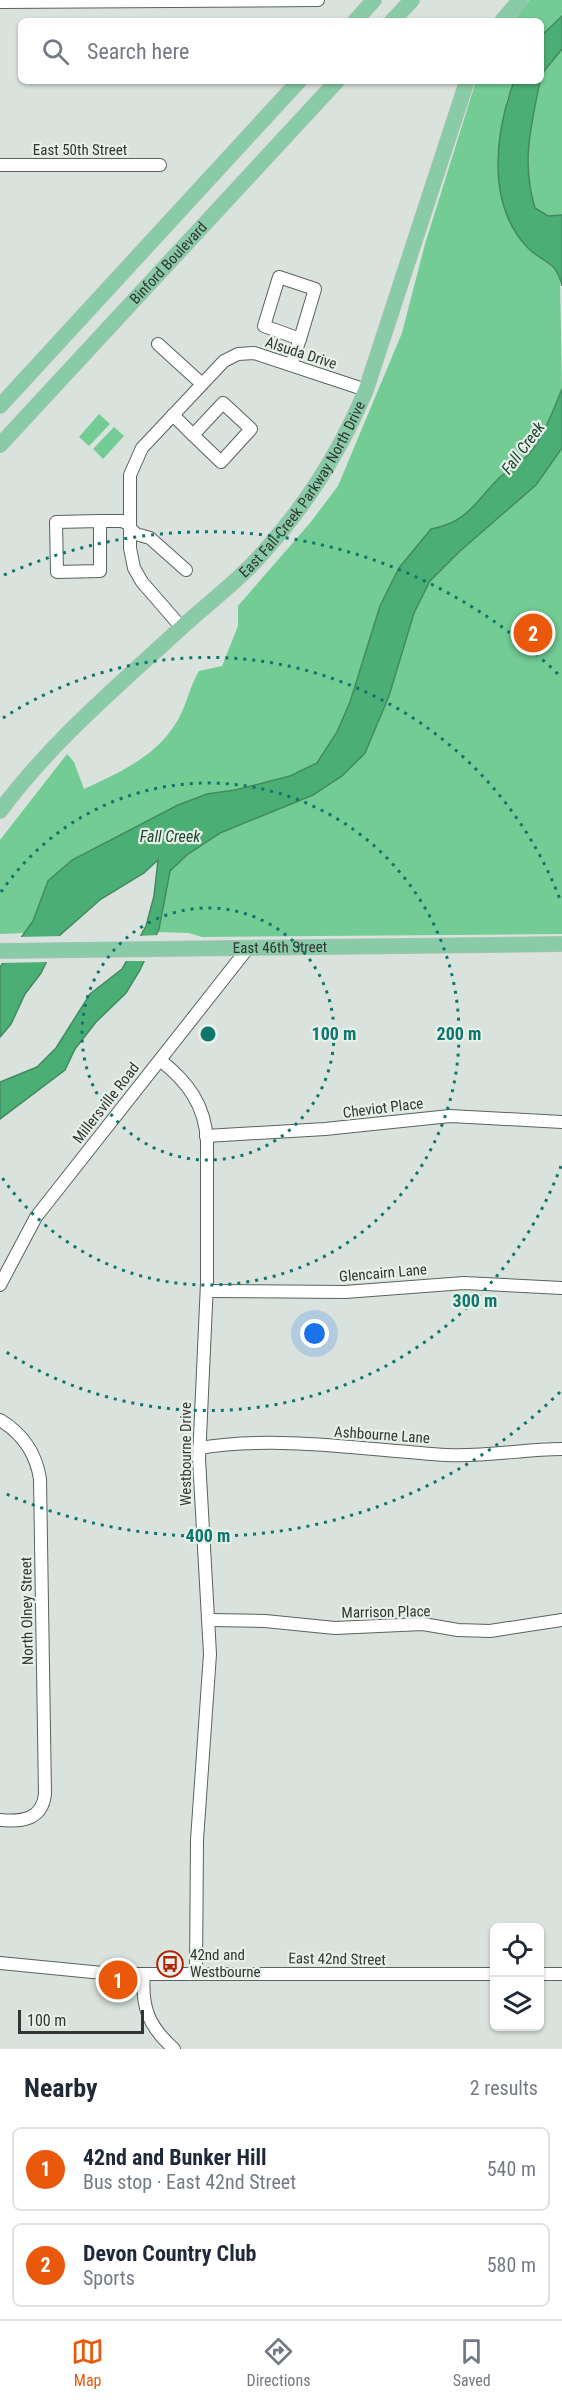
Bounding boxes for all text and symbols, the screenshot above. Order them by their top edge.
search box [18,18,544,84]
icon: search [39,35,72,68]
text: Search here [87,39,189,64]
street label: East 50th Street [33,141,127,159]
street label: Binford Boulevard [126,218,211,308]
street label: Alsuda Drive [263,333,339,373]
street label: East Fall Creek Parkway North Drive [235,398,369,581]
water label: Fall Creek [497,417,549,478]
pin: 2 [514,610,552,656]
water label: Fall Creek [140,827,201,846]
street label: East 46th Street [233,938,327,957]
text: 100 m [312,1023,356,1044]
text: 200 m [437,1023,481,1044]
centre of rings [198,1024,218,1044]
street label: Millersville Road [69,1059,143,1147]
street label: Cheviot Place [342,1094,424,1122]
street label: Glencairn Lane [338,1260,428,1286]
text: 300 m [453,1290,497,1311]
your location [300,1319,329,1348]
street label: Westbourne Drive [177,1402,195,1506]
street label: Ashbourne Lane [334,1423,430,1447]
text: 400 m [186,1525,230,1546]
street label: North Olney Street [17,1557,37,1665]
street label: Marrison Place [341,1602,431,1622]
map controls [490,1923,544,2031]
button: locate [490,1923,544,1977]
place label: 42nd and Westbourne [190,1946,261,1981]
bus stop icon: 42nd and Westbourne [155,1949,185,1979]
street label: East 42nd Street [288,1949,386,1969]
pin: 1 [98,1958,138,2002]
button: layers [490,1977,544,2031]
scale bar [18,2007,144,2034]
text: 100 m [27,2011,66,2030]
text: Nearby [24,2073,98,2103]
text: 2 results [470,2076,538,2100]
text: 42nd and Bunker Hill [83,2145,267,2170]
text: 1 [40,2157,51,2181]
text: 540 m [487,2157,536,2181]
text: Bus stop · East 42nd Street [83,2170,296,2194]
text: Devon Country Club [83,2241,256,2266]
text: 2 [40,2253,51,2277]
text: 580 m [487,2253,536,2277]
text: Sports [83,2266,135,2290]
tab: Map [71,2335,104,2390]
tab: Directions [247,2335,310,2390]
tab: Saved [453,2335,491,2390]

